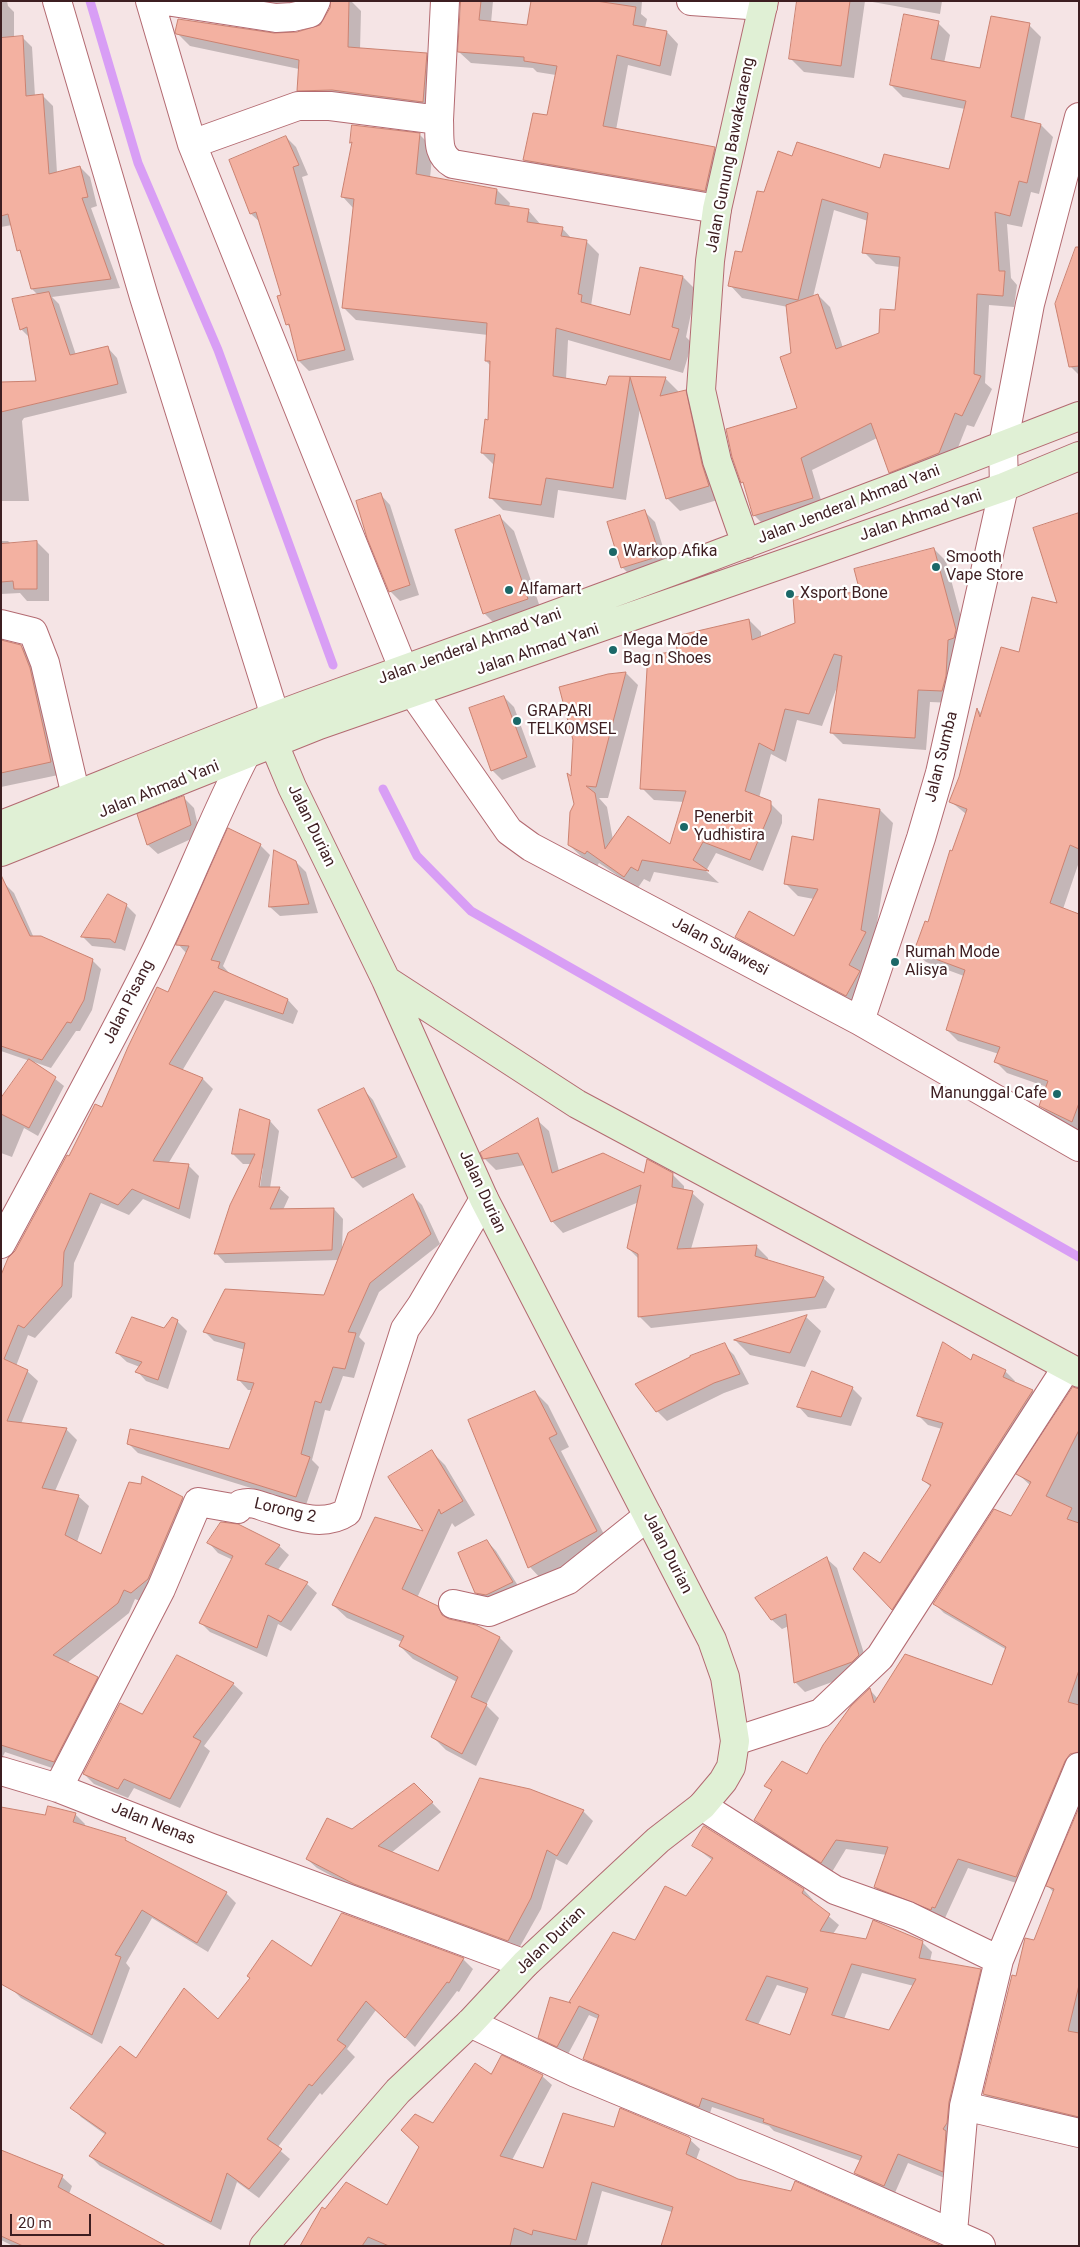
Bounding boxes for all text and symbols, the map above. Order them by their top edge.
street label: Jalan Gunung Bawakaraeng [703,56,759,254]
street label: Jalan Jenderal Ahmad Yani [755,461,943,549]
street label: Jalan Ahmad Yani [857,486,985,546]
place label: Warkop Afika [623,542,717,562]
marker: Warkop Afika [607,546,619,558]
place label: Smooth Vape Store [946,548,1023,586]
marker: Smooth Vape Store [930,561,942,573]
place label: Alfamart [519,580,581,600]
marker: Alfamart [503,584,515,596]
place label: Xsport Bone [800,584,888,604]
marker: Xsport Bone [784,588,796,600]
street label: Jalan Jenderal Ahmad Yani [376,605,564,689]
street label: Jalan Ahmad Yani [474,620,602,680]
place label: Mega Mode Bag n Shoes [623,631,712,669]
marker: Mega Mode Bag n Shoes [607,644,619,656]
place label: GRAPARI TELKOMSEL [527,702,616,740]
street label: Jalan Sumba [921,710,963,804]
marker: GRAPARI TELKOMSEL [511,715,523,727]
street label: Jalan Ahmad Yani [96,757,222,823]
street label: Jalan Durian [283,782,339,870]
place label: Penerbit Yudhistira [694,808,765,846]
marker: Penerbit Yudhistira [678,821,690,833]
street label: Jalan Sulawesi [668,914,772,980]
place label: Rumah Mode Alisya [905,943,1000,981]
marker: Rumah Mode Alisya [889,956,901,968]
street label: Jalan Pisang [100,957,158,1047]
place label: Manunggal Cafe [930,1084,1047,1104]
marker: Manunggal Cafe [1051,1088,1063,1100]
street label: Jalan Durian [454,1148,510,1236]
street label: Lorong 2 [252,1495,318,1527]
street label: Jalan Durian [638,1509,696,1597]
street label: Jalan Nenas [108,1798,198,1850]
street label: Jalan Durian [512,1903,590,1979]
scale bar [12,2204,94,2236]
text: 20 m [18,2214,52,2232]

